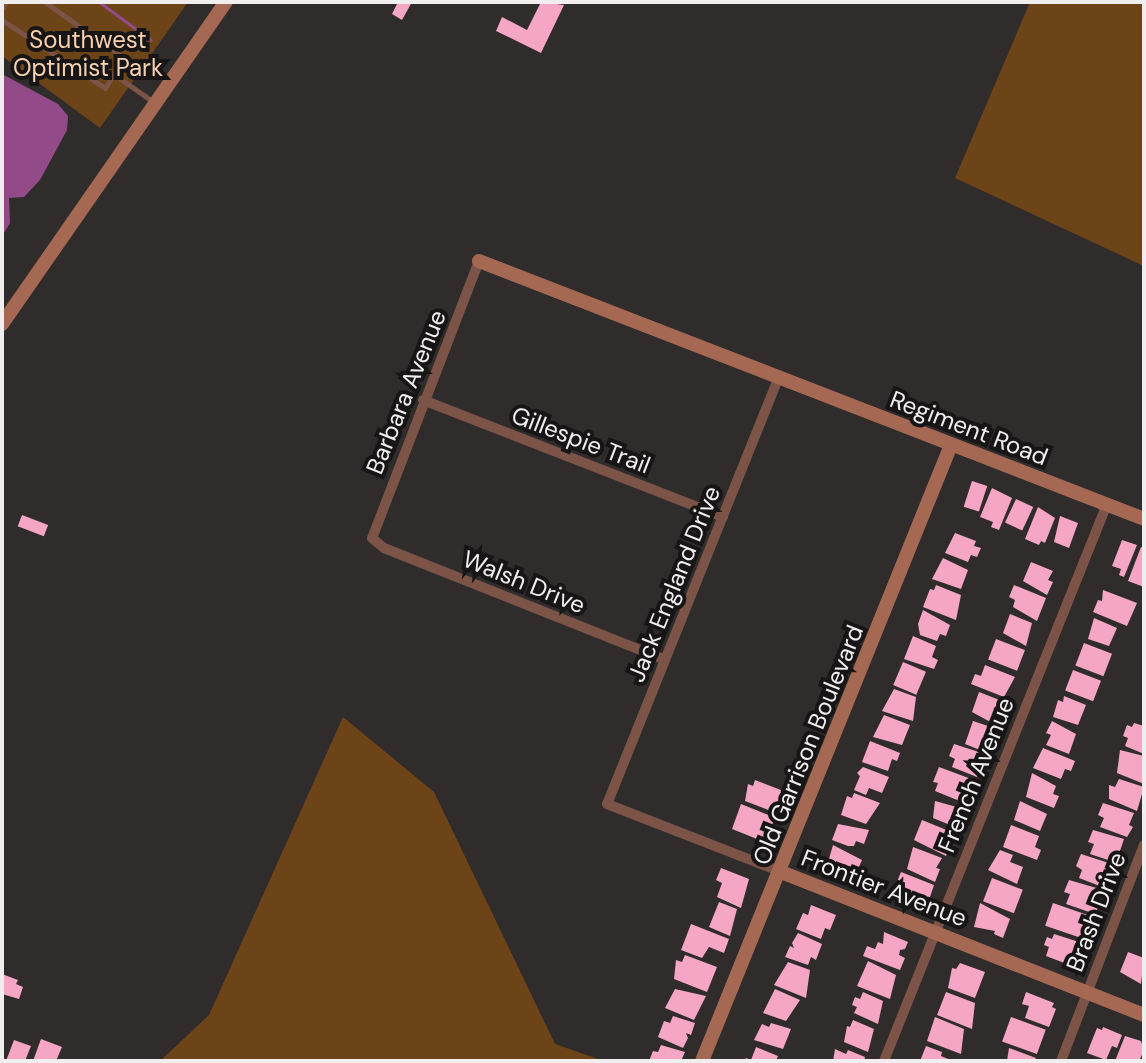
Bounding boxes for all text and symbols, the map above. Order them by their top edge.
park label: Southwest Optimist Park [13,26,163,82]
street label: Barbara Avenue [360,306,452,478]
street label: Regiment Road [886,385,1052,471]
street label: Gillespie Trail [508,400,654,480]
street label: Jack England Drive [622,482,726,686]
street label: Walsh Drive [459,544,589,620]
street label: Old Garrison Boulevard [747,621,869,869]
street label: French Avenue [932,694,1020,856]
street label: Frontier Avenue [797,843,971,933]
street label: Brash Drive [1060,848,1132,976]

